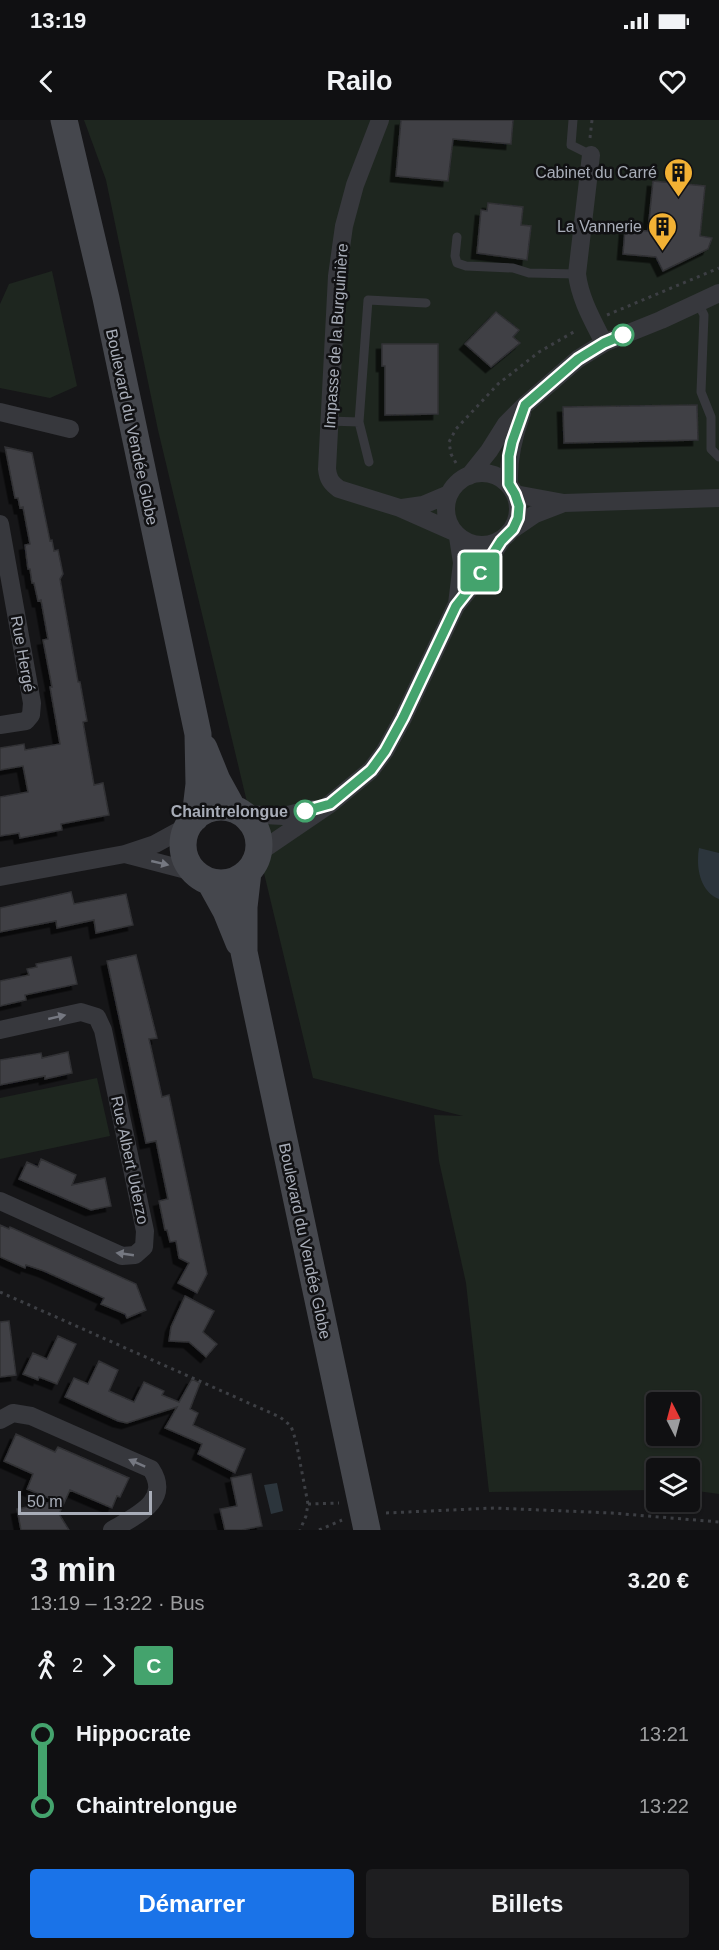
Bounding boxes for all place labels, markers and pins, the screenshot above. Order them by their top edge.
building icon: Cabinet du Carré [662,156,694,198]
place label: Cabinet du Carré [535,164,657,181]
building icon: La Vannerie [647,210,679,252]
place label: La Vannerie [557,218,642,235]
unlabelled marker [612,324,634,346]
marker: Chaintrelongue [294,800,316,822]
place label: Chaintrelongue [171,803,288,820]

